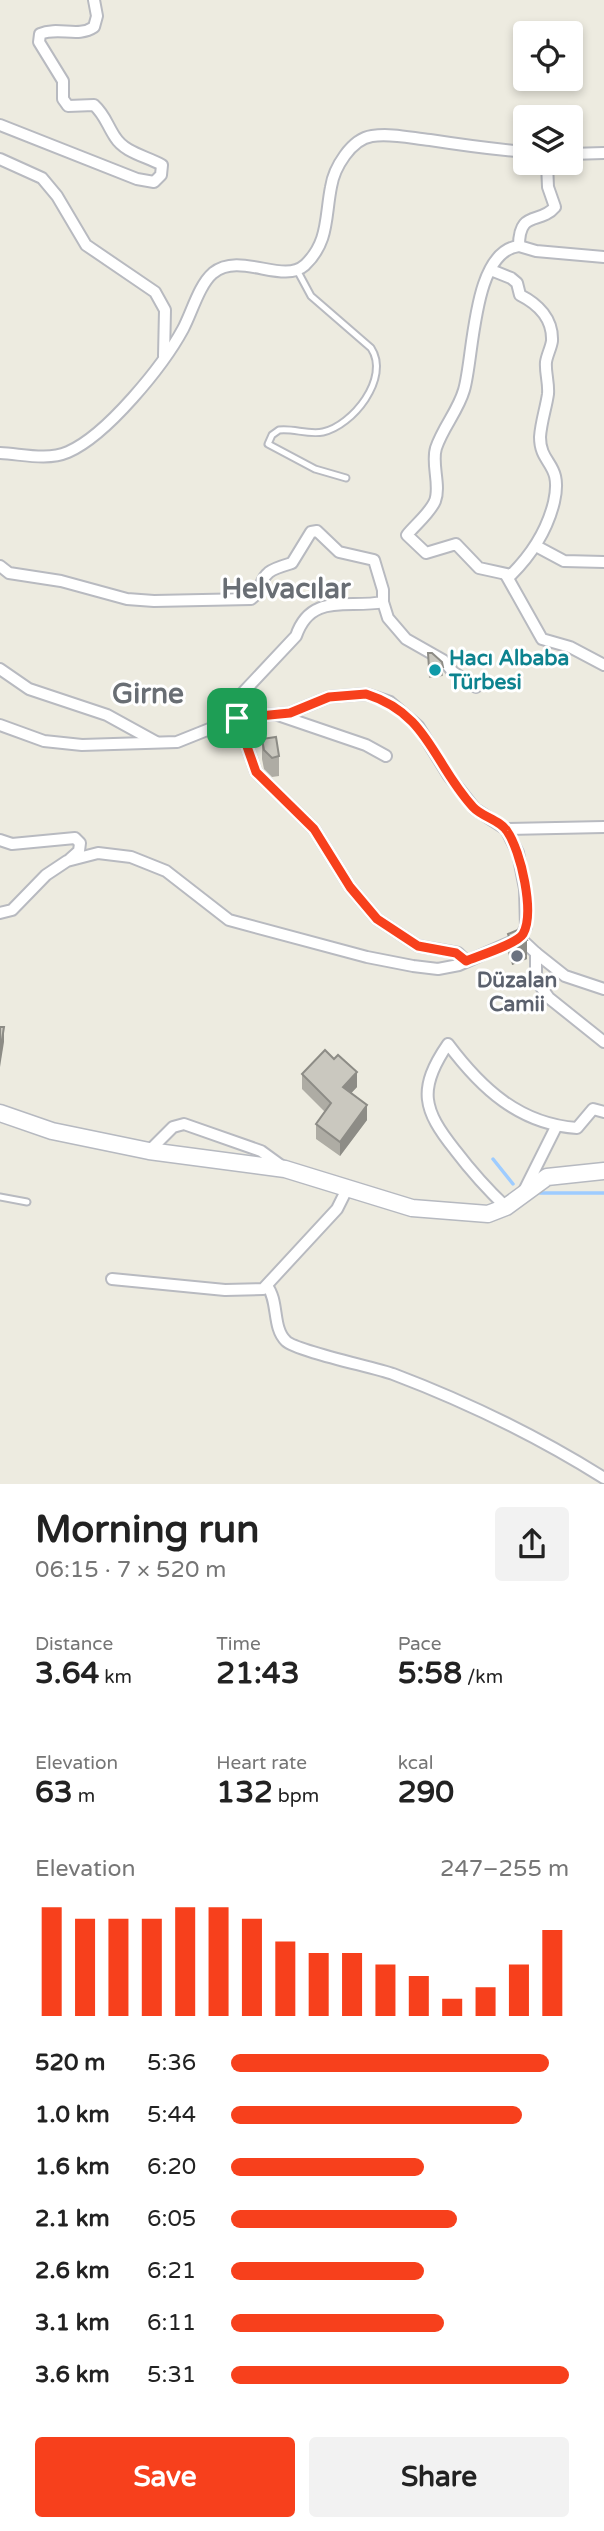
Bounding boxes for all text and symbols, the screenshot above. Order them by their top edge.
map controls [513,21,583,175]
button: locate [513,21,583,91]
button: layers [513,105,583,175]
district label: Helvacılar [221,572,352,606]
place label: Hacı Albaba Türbesi [448,646,569,695]
marker: Hacı Albaba Türbesi [427,662,443,678]
district label: Girne [112,677,184,711]
pin [207,688,267,748]
icon: arrive [218,699,256,737]
marker: Düzalan Camii [509,948,525,964]
place label: Düzalan Camii [477,968,557,1017]
text: Morning run [35,1507,259,1553]
button: share [495,1507,569,1581]
text: 06:15 · 7 × 520 m [35,1556,226,1584]
text: Distance [35,1633,113,1655]
text: Time [216,1633,261,1655]
text: Pace [398,1633,441,1655]
text: 3.64 [35,1655,99,1692]
text: 21:43 [216,1655,300,1692]
text: 5:58 [398,1655,462,1692]
text: km [99,1666,132,1688]
text: /km [462,1666,503,1688]
text: Elevation [35,1752,118,1774]
text: Heart rate [216,1752,307,1774]
text: kcal [398,1752,433,1774]
text: 63 [35,1774,73,1811]
text: 132 [216,1774,273,1811]
text: 290 [398,1774,454,1811]
text: m [73,1785,95,1807]
text: bpm [273,1785,319,1807]
text: Elevation [35,1855,136,1883]
text: 247–255 m [440,1855,569,1883]
text: 520 m [35,2049,105,2077]
text: 5:36 [147,2049,196,2077]
text: 1.0 km [35,2101,110,2129]
text: 5:44 [147,2101,196,2129]
text: 1.6 km [35,2153,110,2181]
text: 6:20 [147,2153,196,2181]
text: 2.1 km [35,2205,110,2233]
text: 6:05 [147,2205,196,2233]
text: 2.6 km [35,2257,110,2285]
text: 6:21 [147,2257,196,2285]
text: 3.1 km [35,2309,110,2337]
text: 6:11 [147,2309,196,2337]
text: 3.6 km [35,2361,110,2389]
text: 5:31 [147,2361,196,2389]
button: Save [35,2437,295,2517]
button: Share [309,2437,569,2517]

